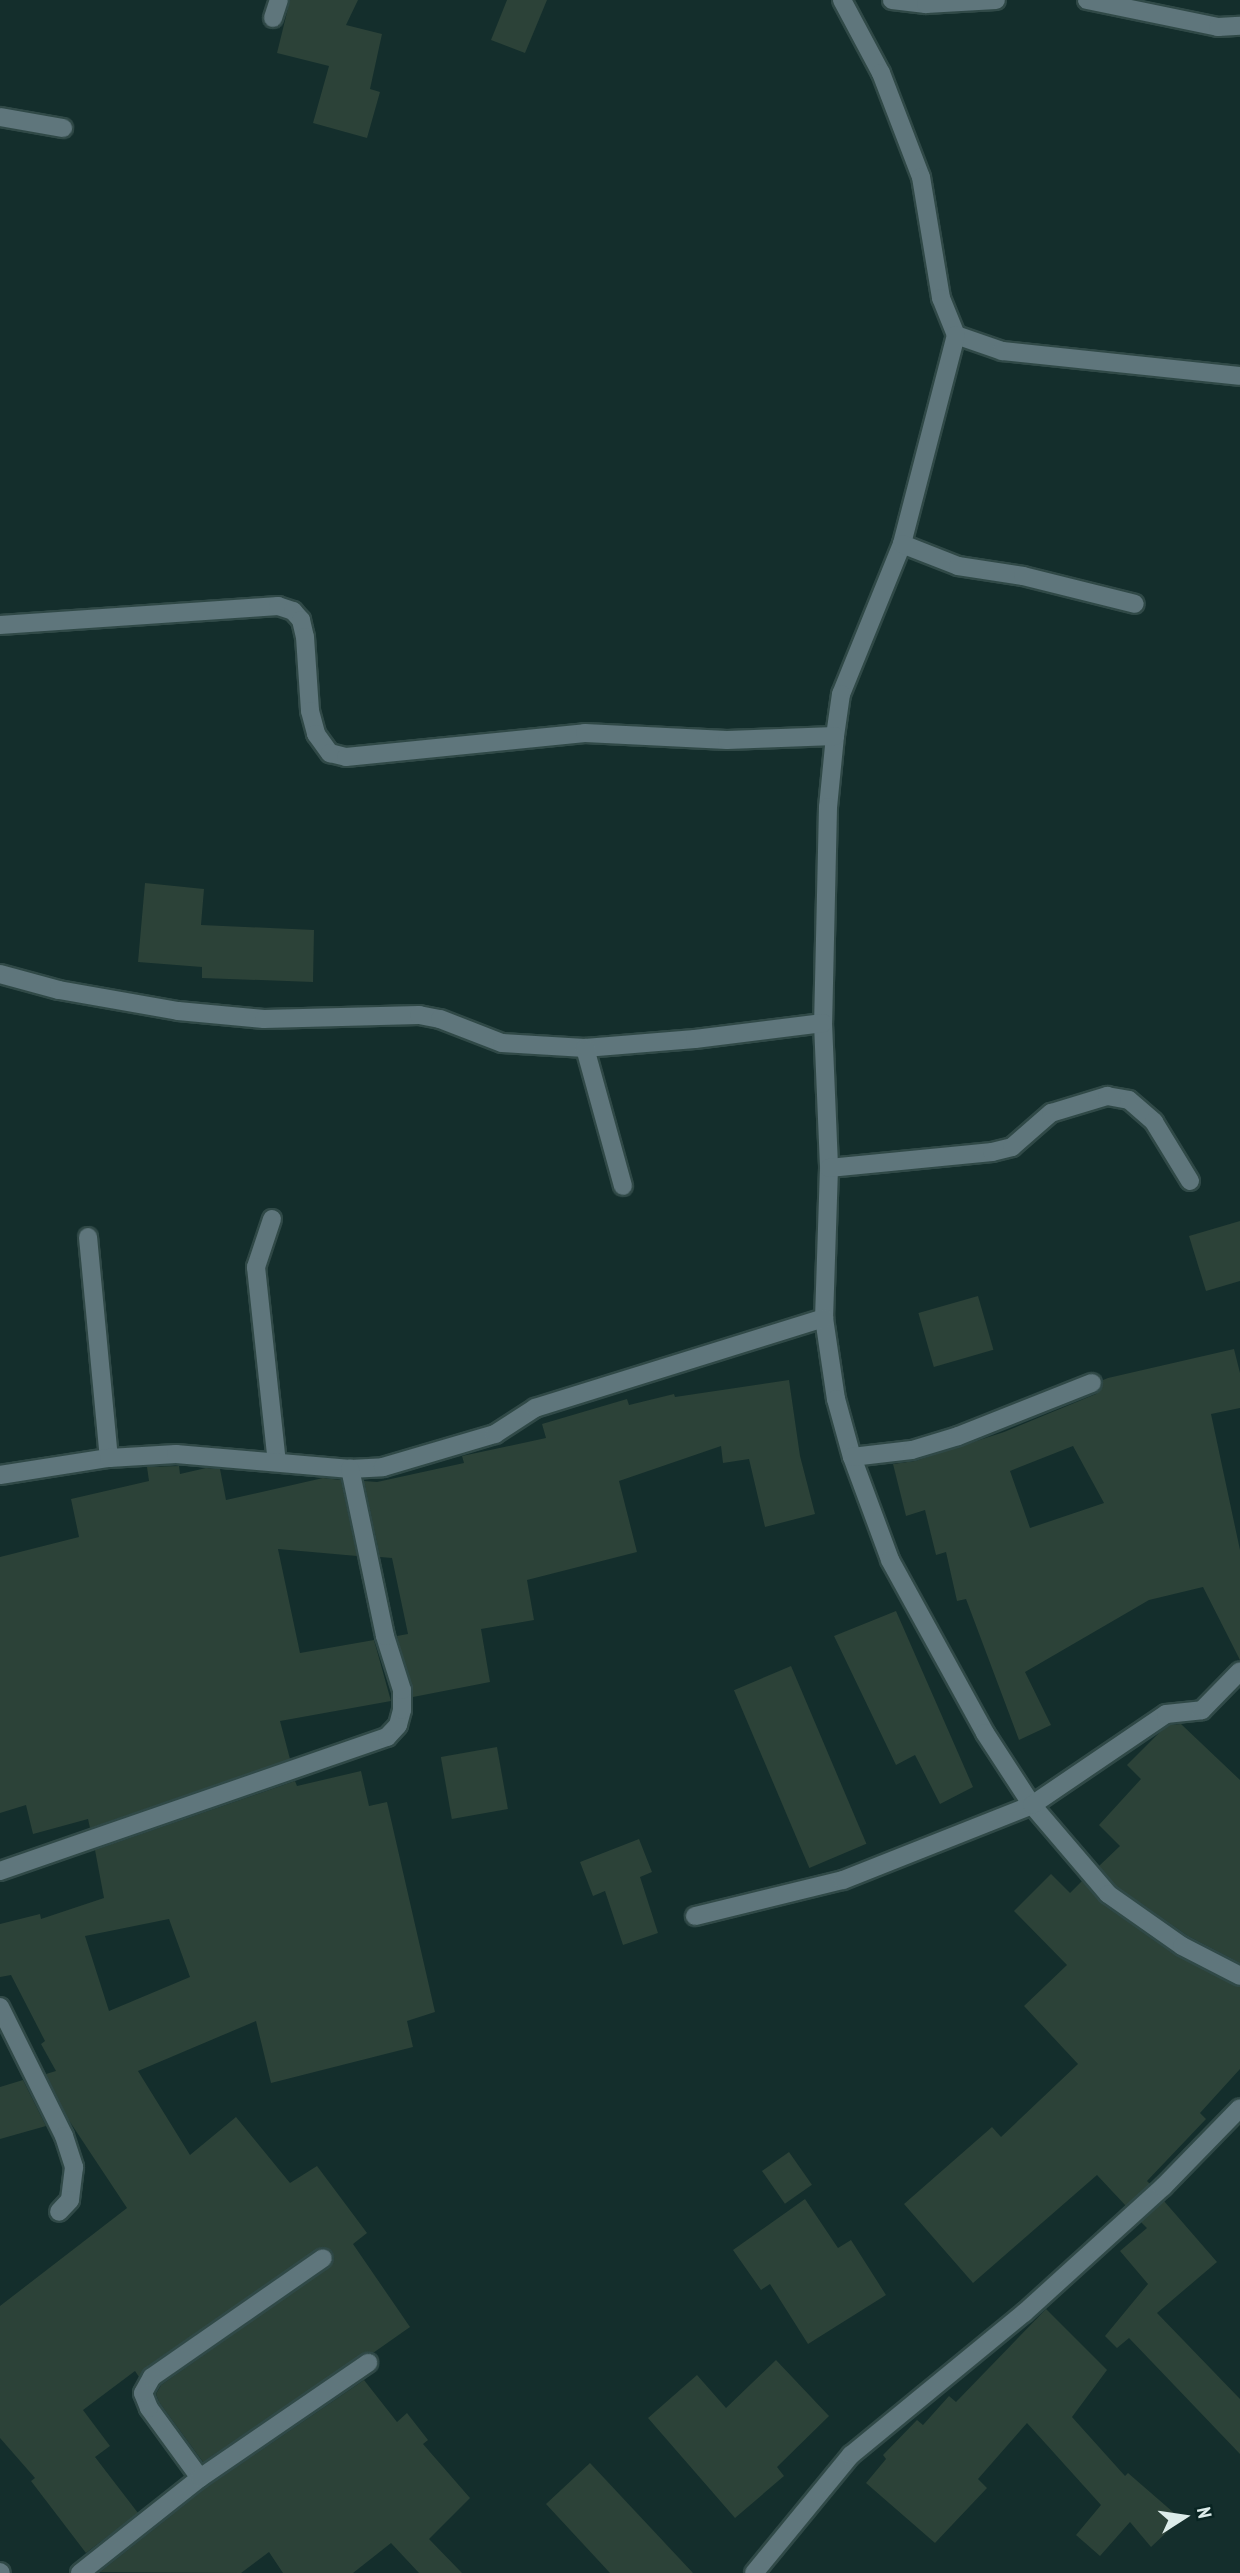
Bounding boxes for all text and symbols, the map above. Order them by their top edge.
north arrow [1149,2482,1219,2552]
text: N [1192,2505,1217,2520]

